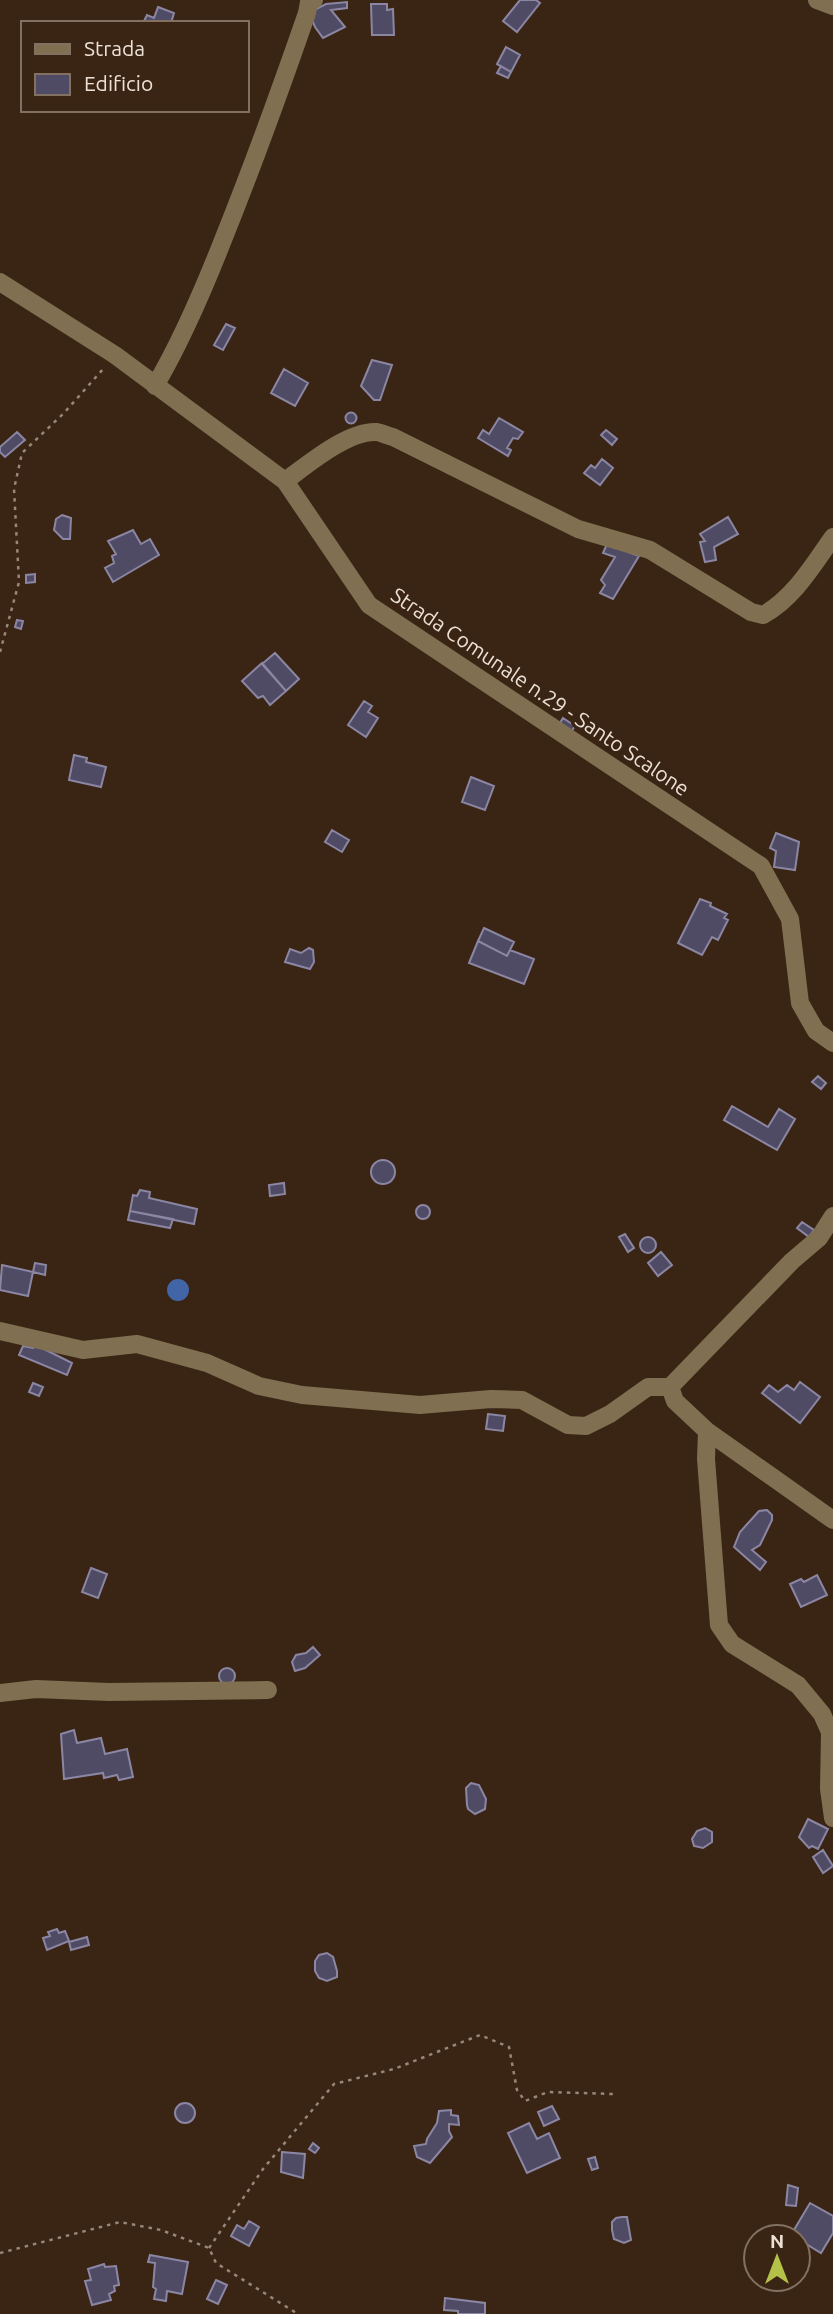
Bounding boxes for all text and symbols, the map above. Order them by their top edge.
legend [21,21,248,112]
text: Strada [84,36,145,60]
text: Edificio [84,71,153,95]
street label: Strada Comunale n.29 - Santo Scalone [387,582,694,800]
north arrow [742,2223,812,2293]
text: N [770,2230,784,2252]

